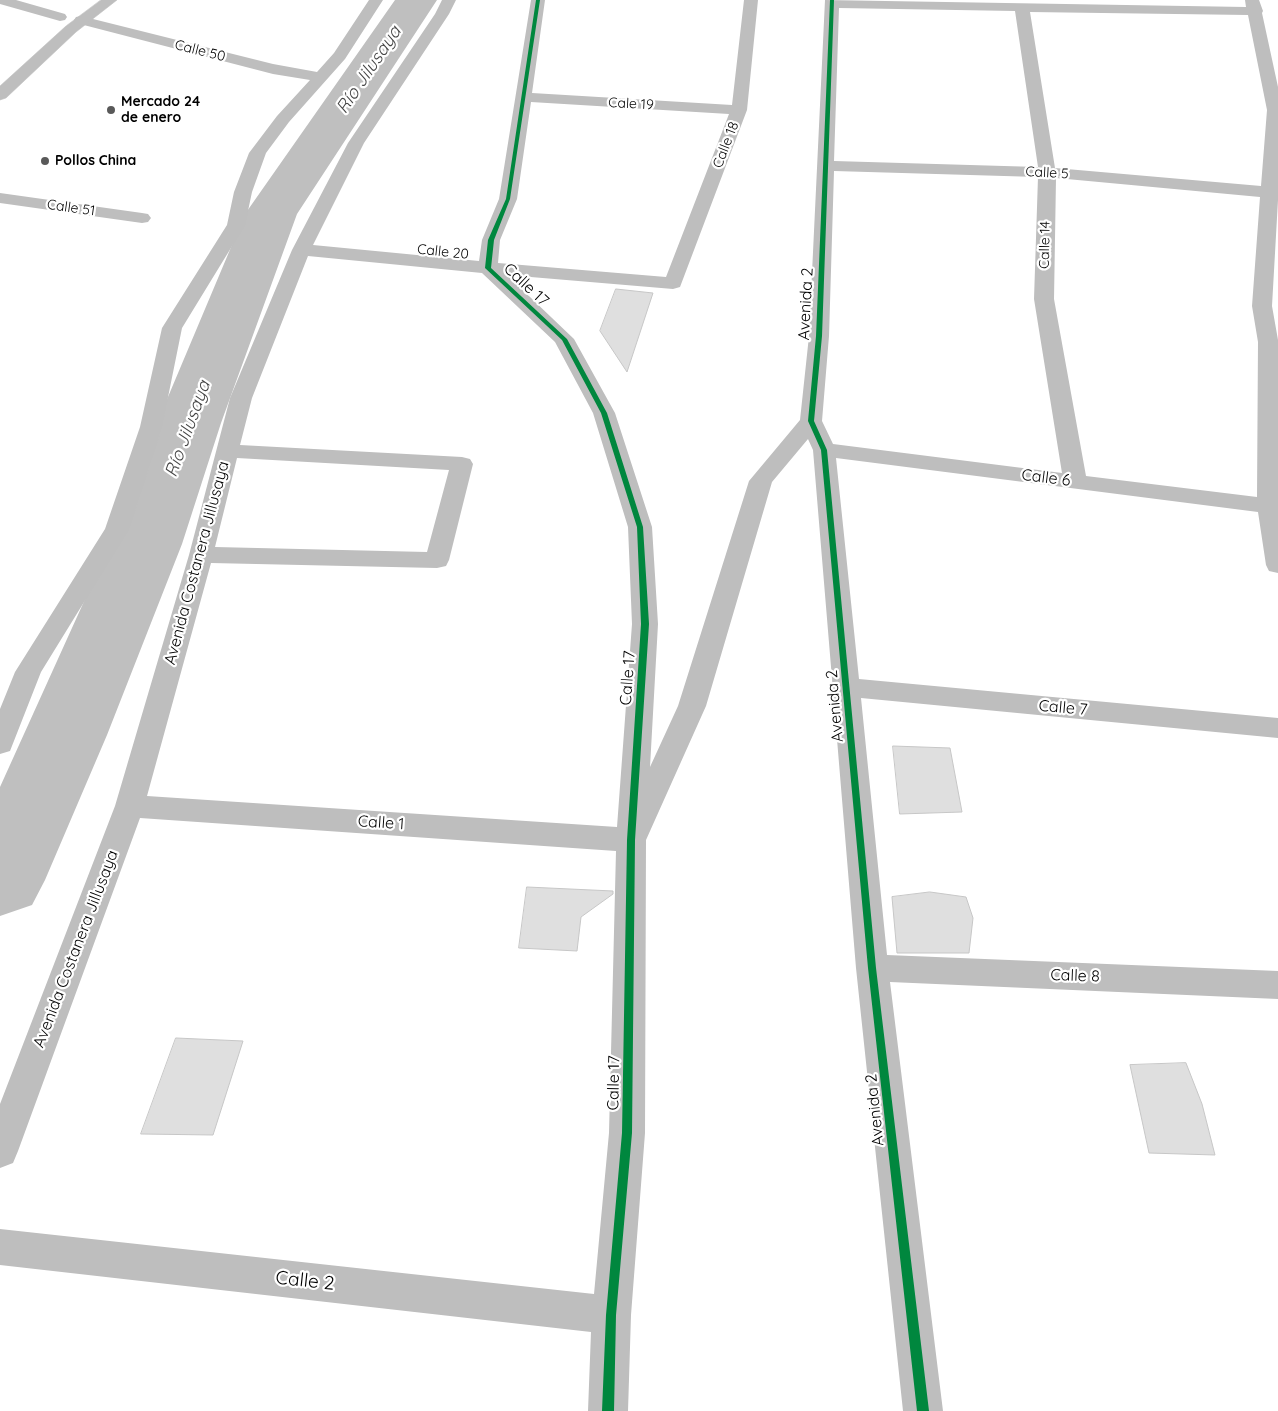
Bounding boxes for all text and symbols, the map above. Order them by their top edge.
water label: Río Jilusaya [332,22,406,118]
street label: Calle 50 [173,37,227,65]
place label: Mercado 24 de enero [121,94,200,126]
street label: Cale 19 [608,94,654,114]
marker: Mercado 24 de enero [105,104,117,116]
street label: Calle 18 [709,119,743,171]
place label: Pollos China [55,153,136,169]
marker: Pollos China [39,155,51,167]
street label: Calle 5 [1025,163,1069,183]
street label: Calle 51 [46,196,96,220]
street label: Calle 14 [1036,221,1054,269]
street label: Calle 20 [416,241,470,263]
street label: Calle 17 [499,259,553,311]
street label: Avenida 2 [795,267,817,341]
water label: Río Jilusaya [161,378,215,480]
street label: Avenida Costanera Jillusaya [161,459,233,667]
street label: Calle 6 [1020,465,1072,491]
street label: Calle 17 [617,650,639,706]
street label: Avenida 2 [822,669,848,743]
street label: Calle 7 [1038,696,1088,720]
street label: Calle 1 [357,812,405,834]
street label: Avenida Costanera Jillusaya [29,848,123,1050]
street label: Calle 8 [1050,966,1100,986]
street label: Calle 17 [604,1055,624,1111]
street label: Avenida 2 [862,1073,888,1147]
street label: Calle 2 [275,1267,335,1295]

